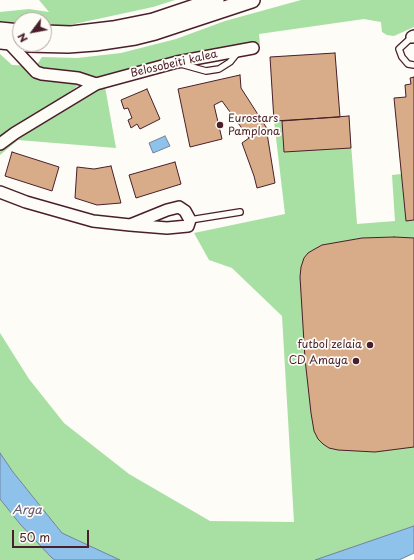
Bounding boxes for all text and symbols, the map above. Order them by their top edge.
north arrow [12,12,52,52]
text: N [13,30,32,46]
street label: Belosobeiti kalea [129,48,219,80]
place label: Eurostars Pamplona [228,112,280,138]
marker: Eurostars Pamplona [215,120,225,130]
place label: futbol zelaia [297,338,362,352]
marker: futbol zelaia [365,340,375,350]
place label: CD Amaya [289,354,348,368]
marker: CD Amaya [351,356,361,366]
water label: Arga [12,504,42,518]
scale bar [14,522,91,548]
text: 50 m [19,528,50,546]

